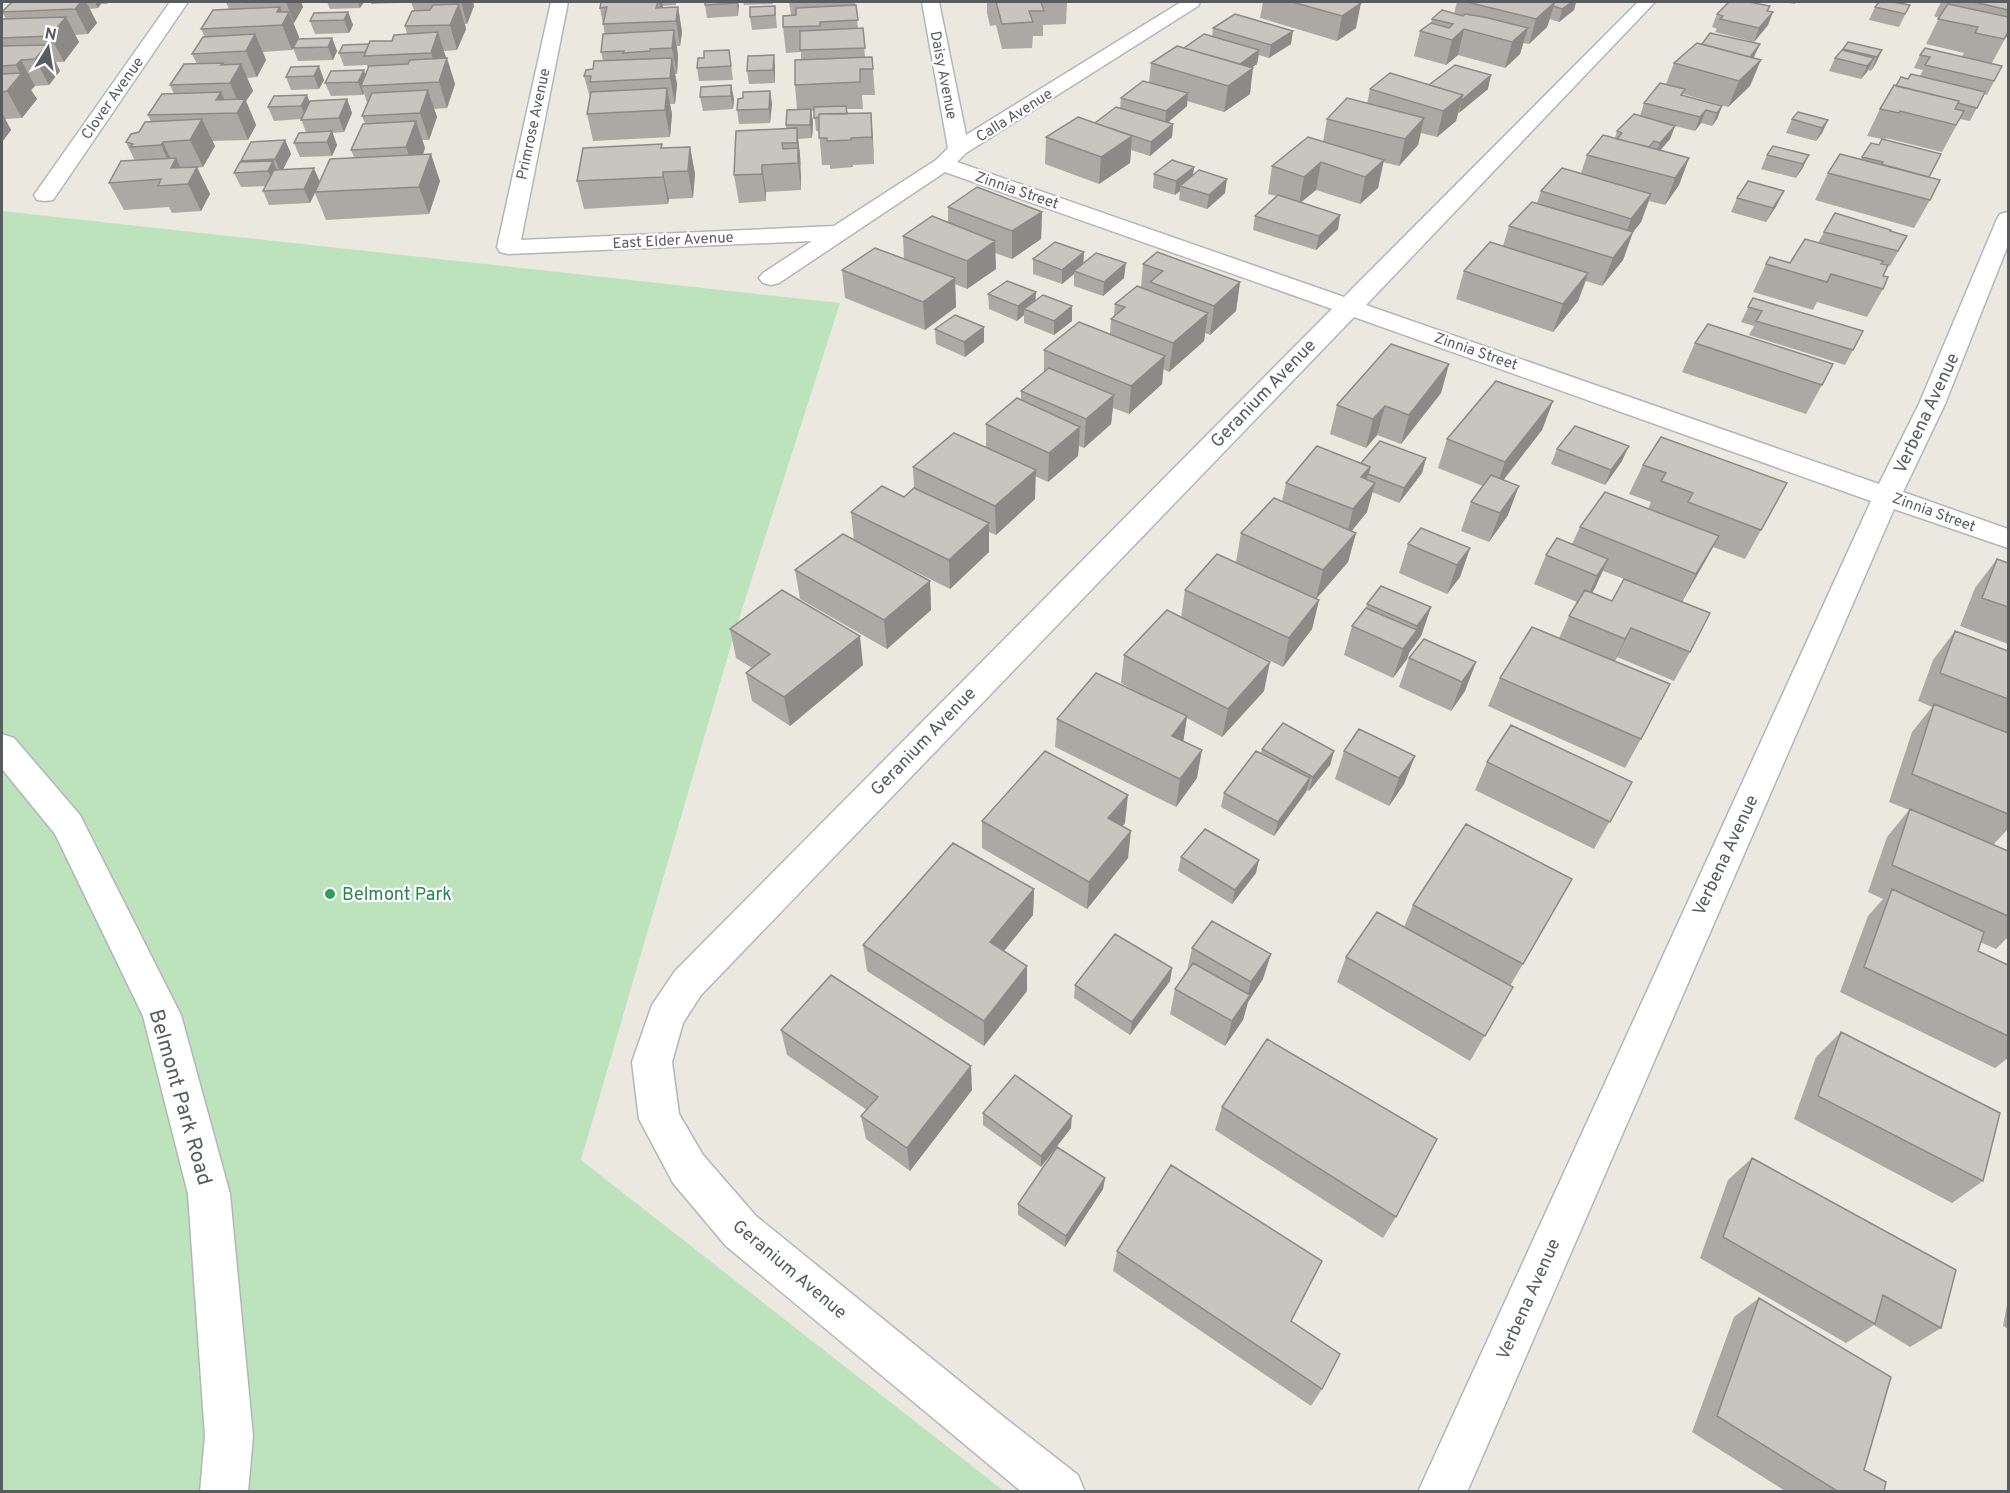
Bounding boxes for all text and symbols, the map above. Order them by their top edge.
north arrow [18,18,78,78]
text: N [43,24,58,46]
street label: Daisy Avenue [925,30,960,121]
street label: Clover Avenue [78,54,149,144]
street label: Primrose Avenue [513,67,556,182]
street label: Calla Avenue [973,85,1056,147]
street label: Zinnia Street [972,168,1061,215]
street label: East Elder Avenue [612,229,734,254]
street label: Zinnia Street [1431,329,1520,376]
street label: Geranium Avenue [1206,335,1322,453]
street label: Verbena Avenue [1889,350,1965,478]
street label: Zinnia Street [1889,490,1978,537]
street label: Geranium Avenue [866,683,982,801]
street label: Verbena Avenue [1688,792,1764,920]
place label: Belmont Park [342,884,452,907]
marker: Belmont Park [323,887,337,901]
street label: Belmont Park Road [142,1006,218,1188]
street label: Geranium Avenue [727,1216,851,1325]
street label: Verbena Avenue [1492,1235,1566,1364]

